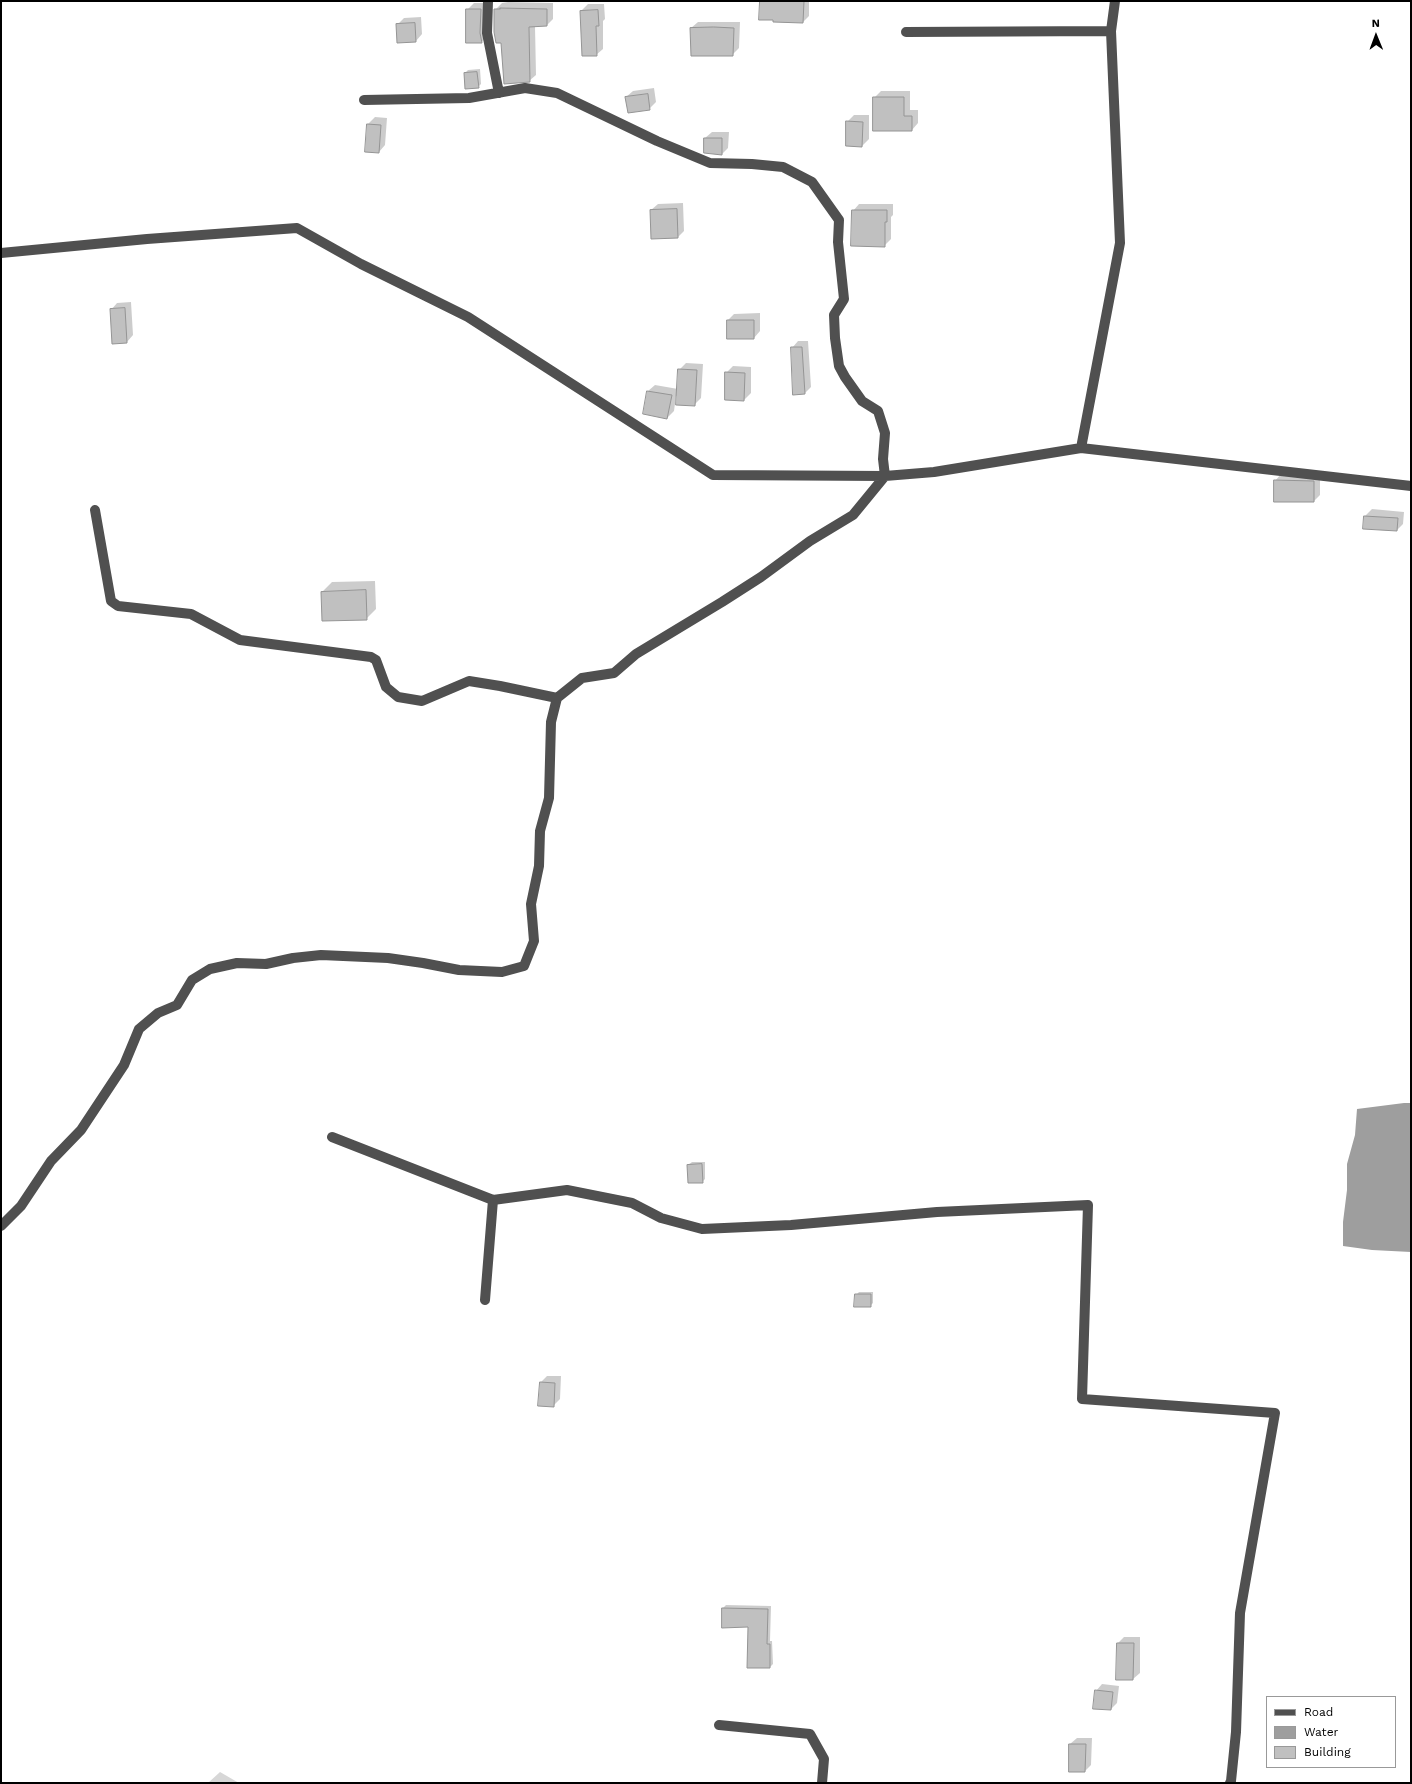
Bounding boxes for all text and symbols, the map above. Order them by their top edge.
north arrow [1356,16,1396,56]
text: N [1372,17,1380,30]
legend [1266,1696,1396,1768]
text: Road [1304,1705,1333,1719]
text: Water [1304,1725,1338,1739]
text: Building [1304,1745,1351,1759]

